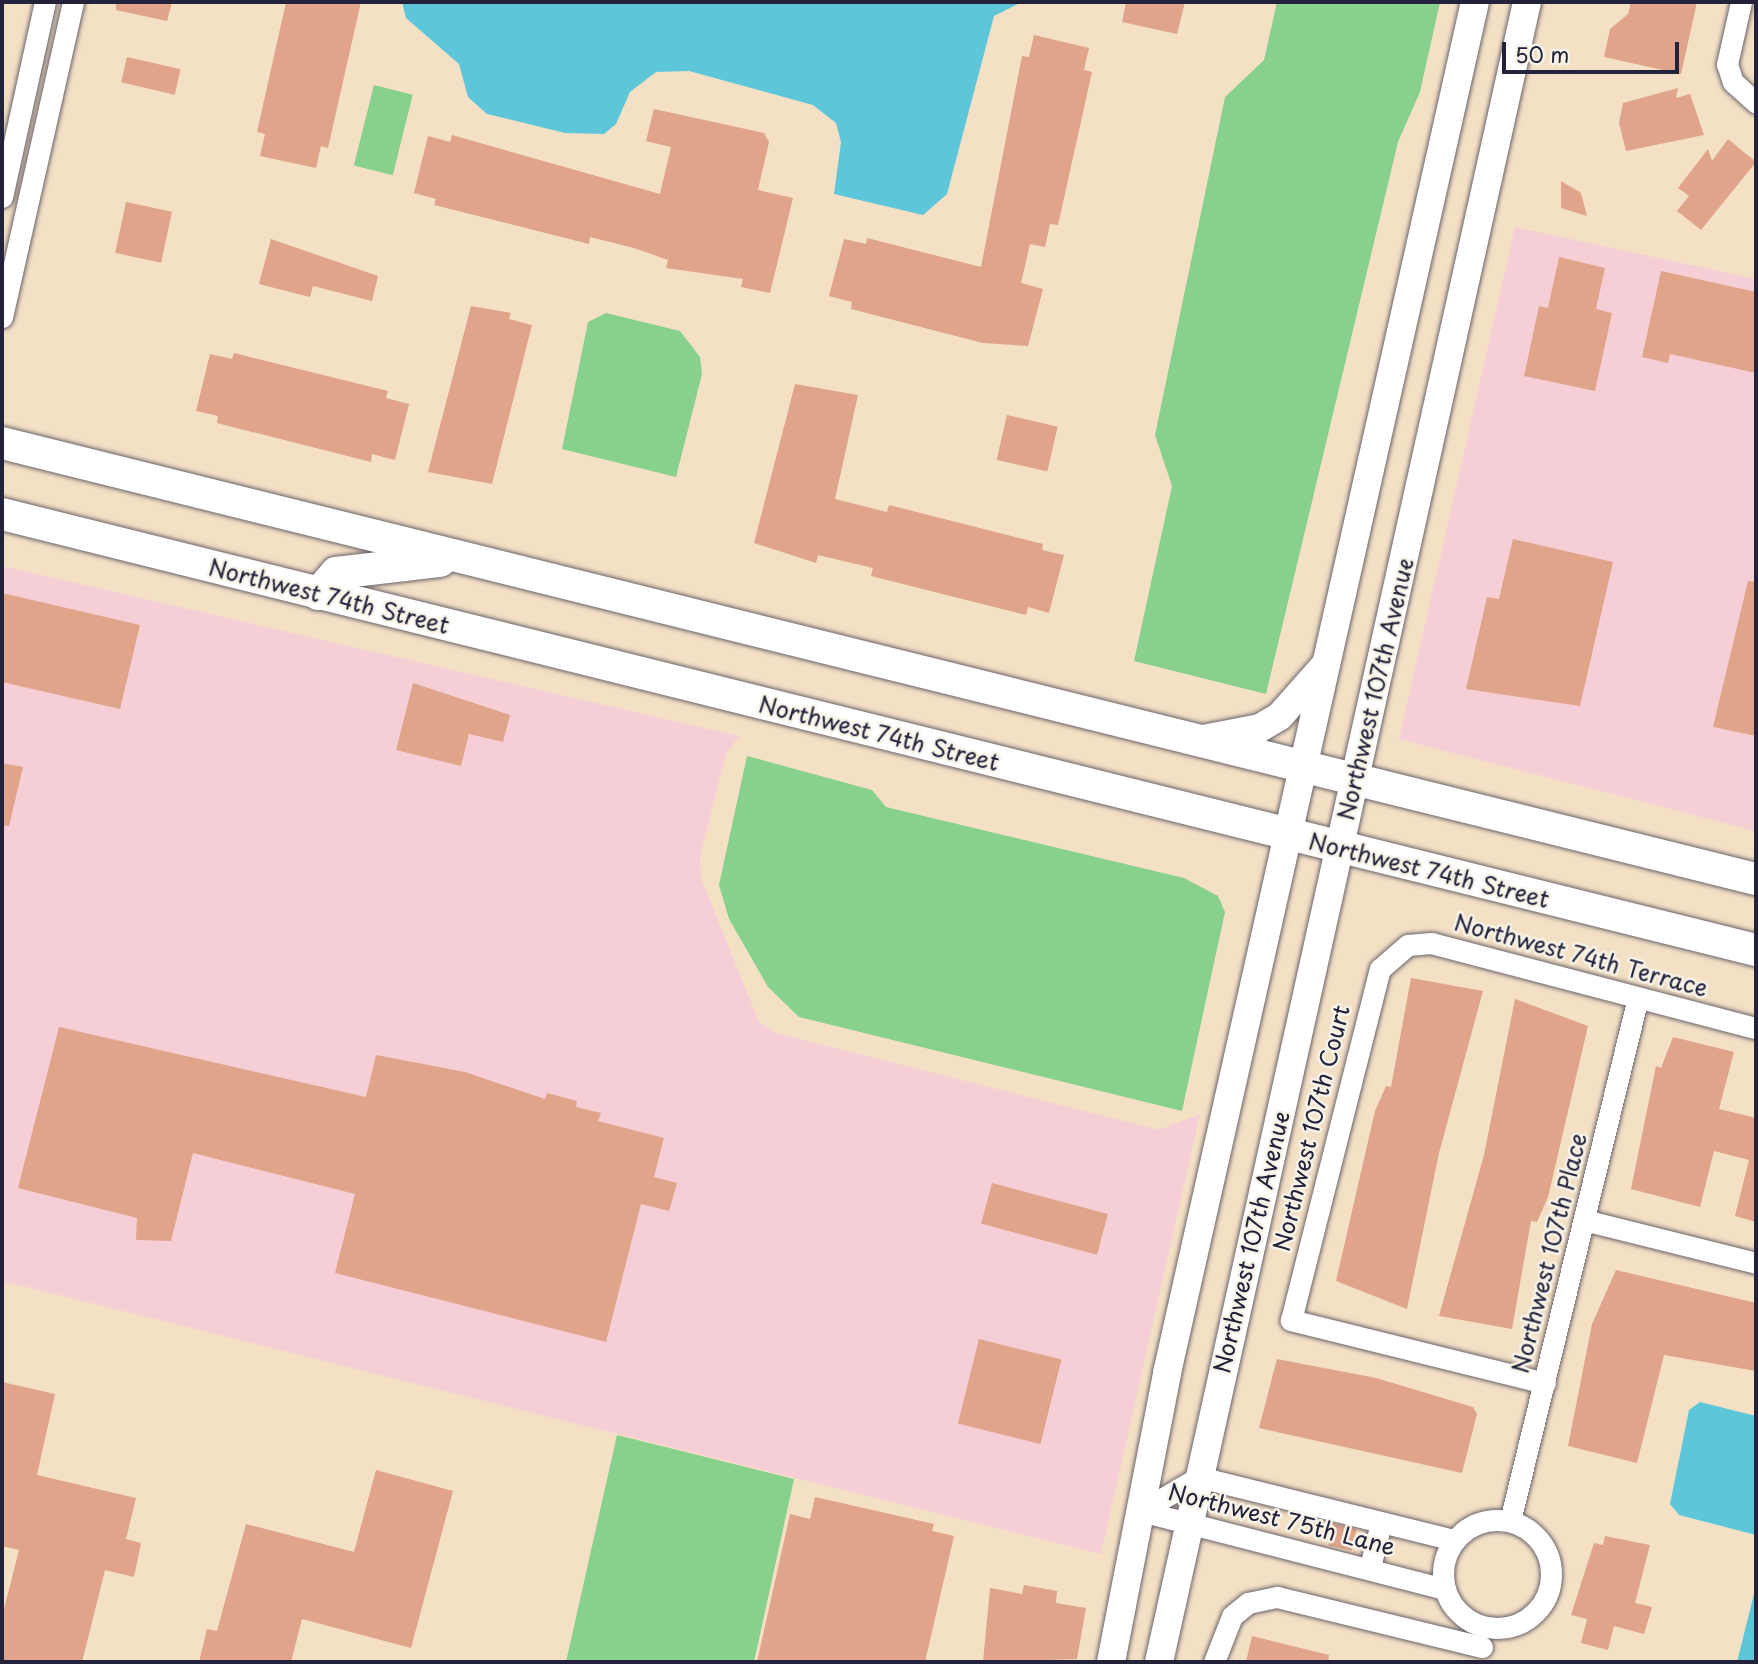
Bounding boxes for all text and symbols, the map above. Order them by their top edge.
scale bar [1506,28,1683,72]
text: 50 m [1515,38,1569,70]
street label: Northwest 74th Street [205,553,453,639]
street label: Northwest 107th Avenue [1331,555,1419,823]
street label: Northwest 74th Street [755,690,1003,776]
street label: Northwest 74th Street [1305,827,1553,913]
street label: Northwest 74th Terrace [1450,908,1712,1002]
street label: Northwest 107th Court [1267,1002,1355,1254]
street label: Northwest 107th Avenue [1207,1108,1295,1376]
street label: Northwest 107th Place [1506,1129,1592,1377]
street label: Northwest 75th Lane [1166,1477,1398,1561]

